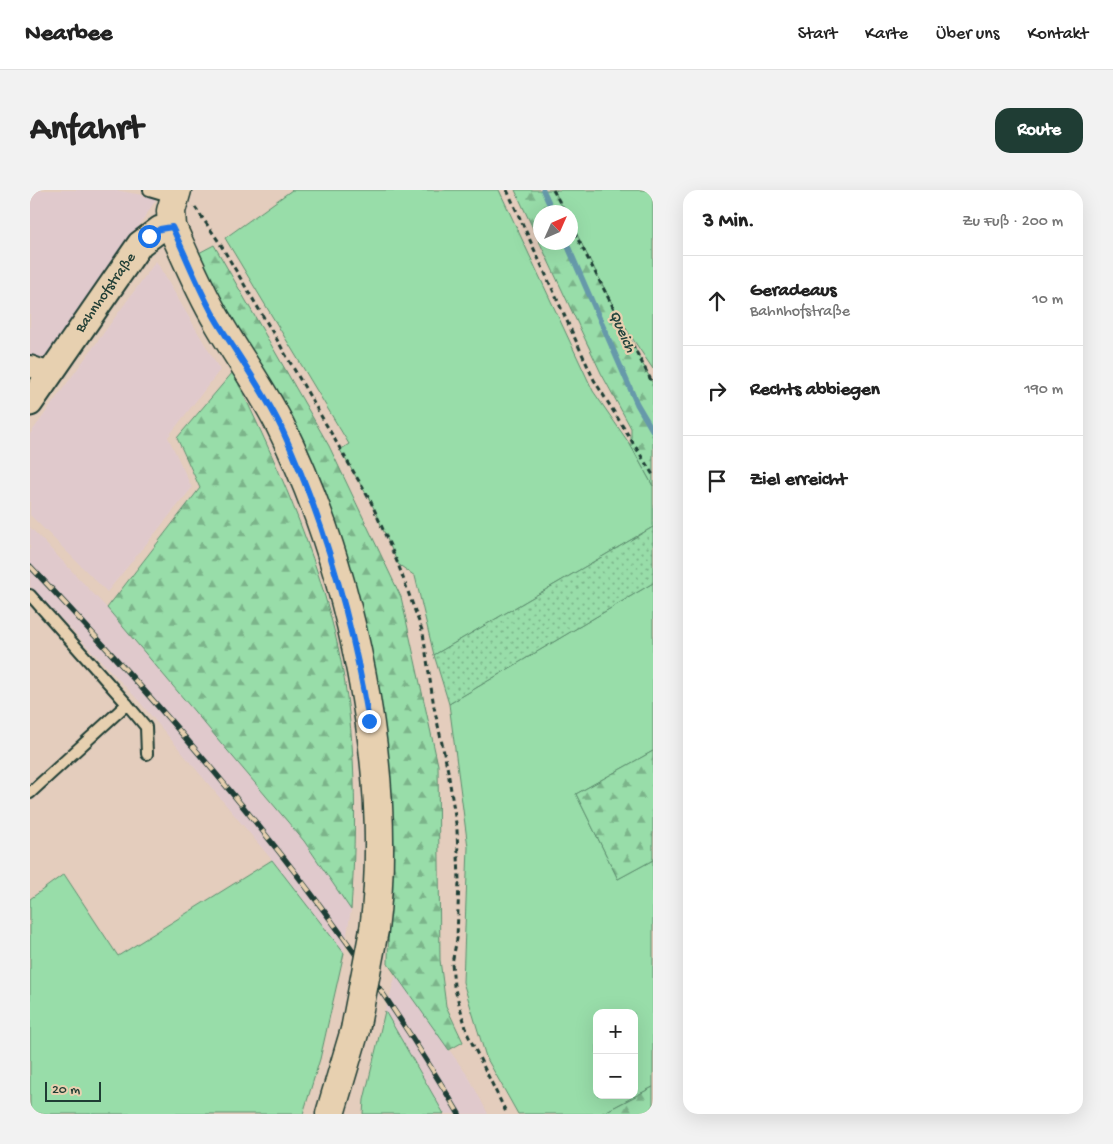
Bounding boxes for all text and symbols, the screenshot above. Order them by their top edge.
text: Nearbee [25,20,112,49]
text: Start [798,24,837,45]
text: Karte [865,24,908,45]
text: Über uns [936,24,999,45]
text: Kontakt [1027,24,1088,45]
button: Route [995,108,1083,153]
text: Anfahrt [30,110,143,151]
north arrow [533,205,578,250]
text: 3 Min. [703,210,755,235]
text: Zu Fuß · 200 m [962,213,1063,232]
route start [138,225,161,248]
street label: Bahnhofstraße [71,249,140,337]
text: Geradeaus [750,280,836,303]
icon: ahead [703,287,731,315]
text: 10 m [1032,291,1063,310]
text: Bahnhofstraße [750,303,850,322]
water label: Queich [603,308,639,356]
icon: right [703,377,731,405]
text: Rechts abbiegen [750,379,880,402]
text: 190 m [1024,381,1063,400]
icon: arrive [703,467,731,495]
text: Ziel erreicht [750,469,847,492]
route end [358,710,381,733]
map controls [593,1009,638,1099]
button: + [593,1009,638,1054]
button: − [593,1054,638,1099]
scale bar [45,1079,101,1102]
text: 20 m [52,1082,80,1099]

